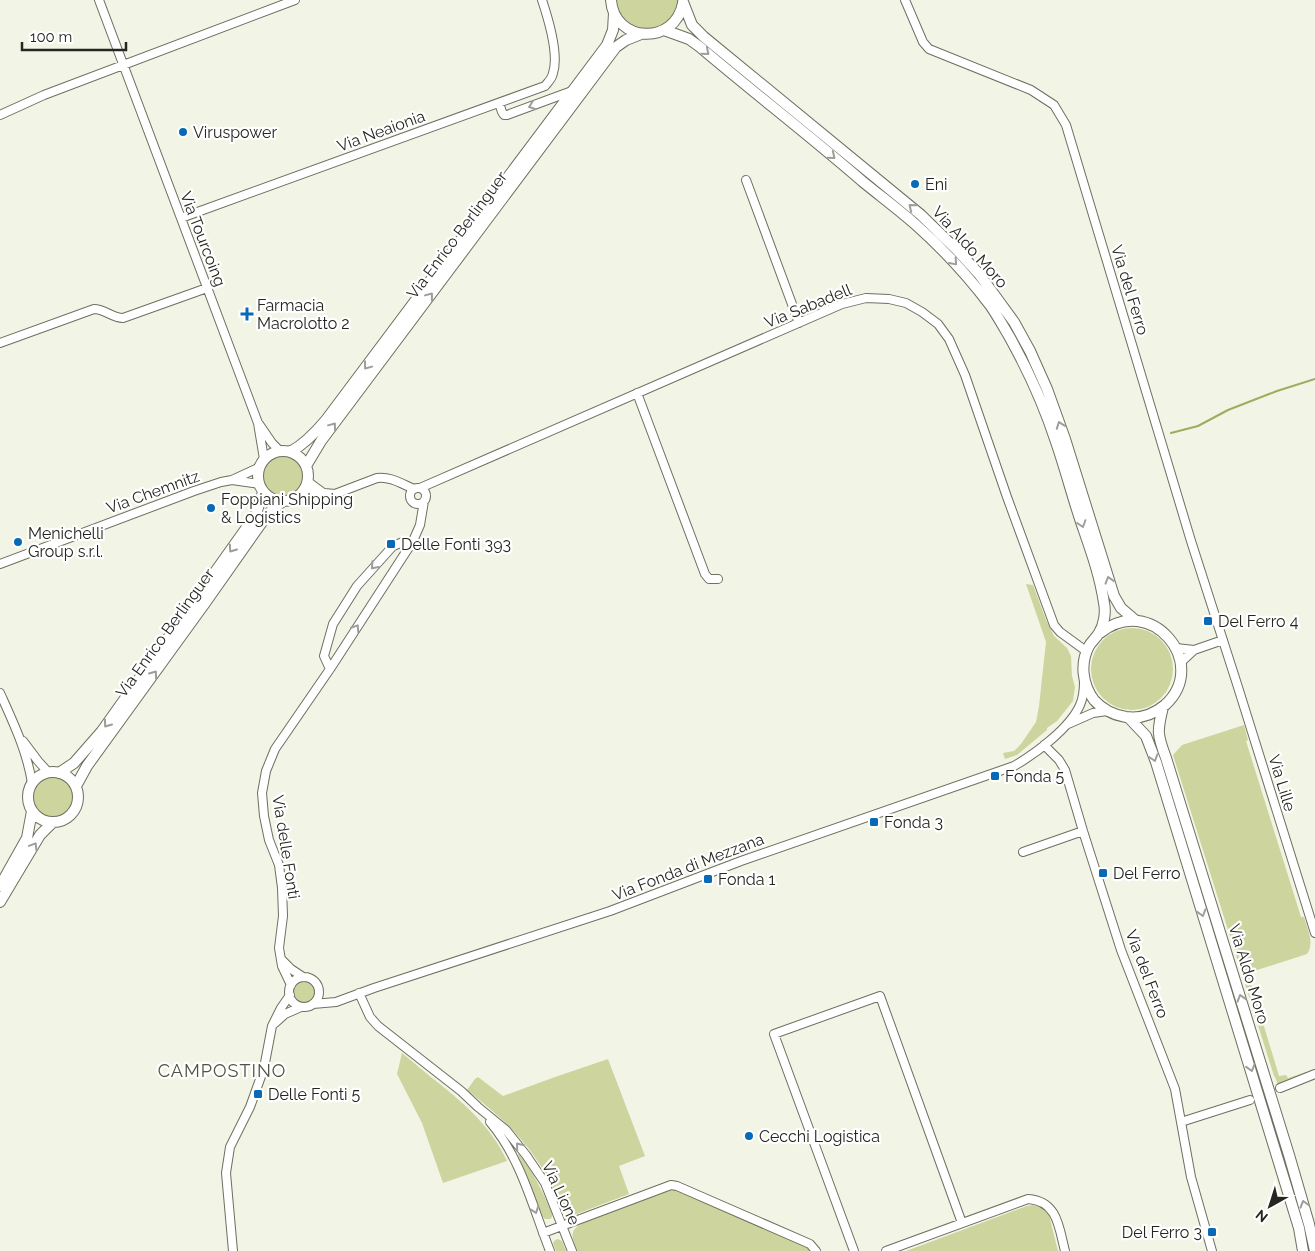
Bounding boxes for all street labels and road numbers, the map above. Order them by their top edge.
street label: Via Neaionia [335,106,427,156]
street label: Via Enrico Berlinguer [403,167,511,303]
street label: Via Tourcoing [176,189,230,289]
street label: Via Aldo Moro [928,202,1012,292]
street label: Via del Ferro [1107,243,1153,337]
street label: Via Sabadell [762,280,855,332]
street label: Via Chemnitz [104,466,202,518]
street label: Via Enrico Berlinguer [112,564,218,701]
street label: Via Lille [1264,752,1300,814]
street label: Via delle Fonti [268,794,304,900]
street label: Via Fonda di Mezzana [610,829,766,905]
street label: Via Aldo Moro [1225,922,1273,1026]
street label: Via del Ferro [1121,927,1173,1021]
street label: Via Lione [538,1158,584,1228]

